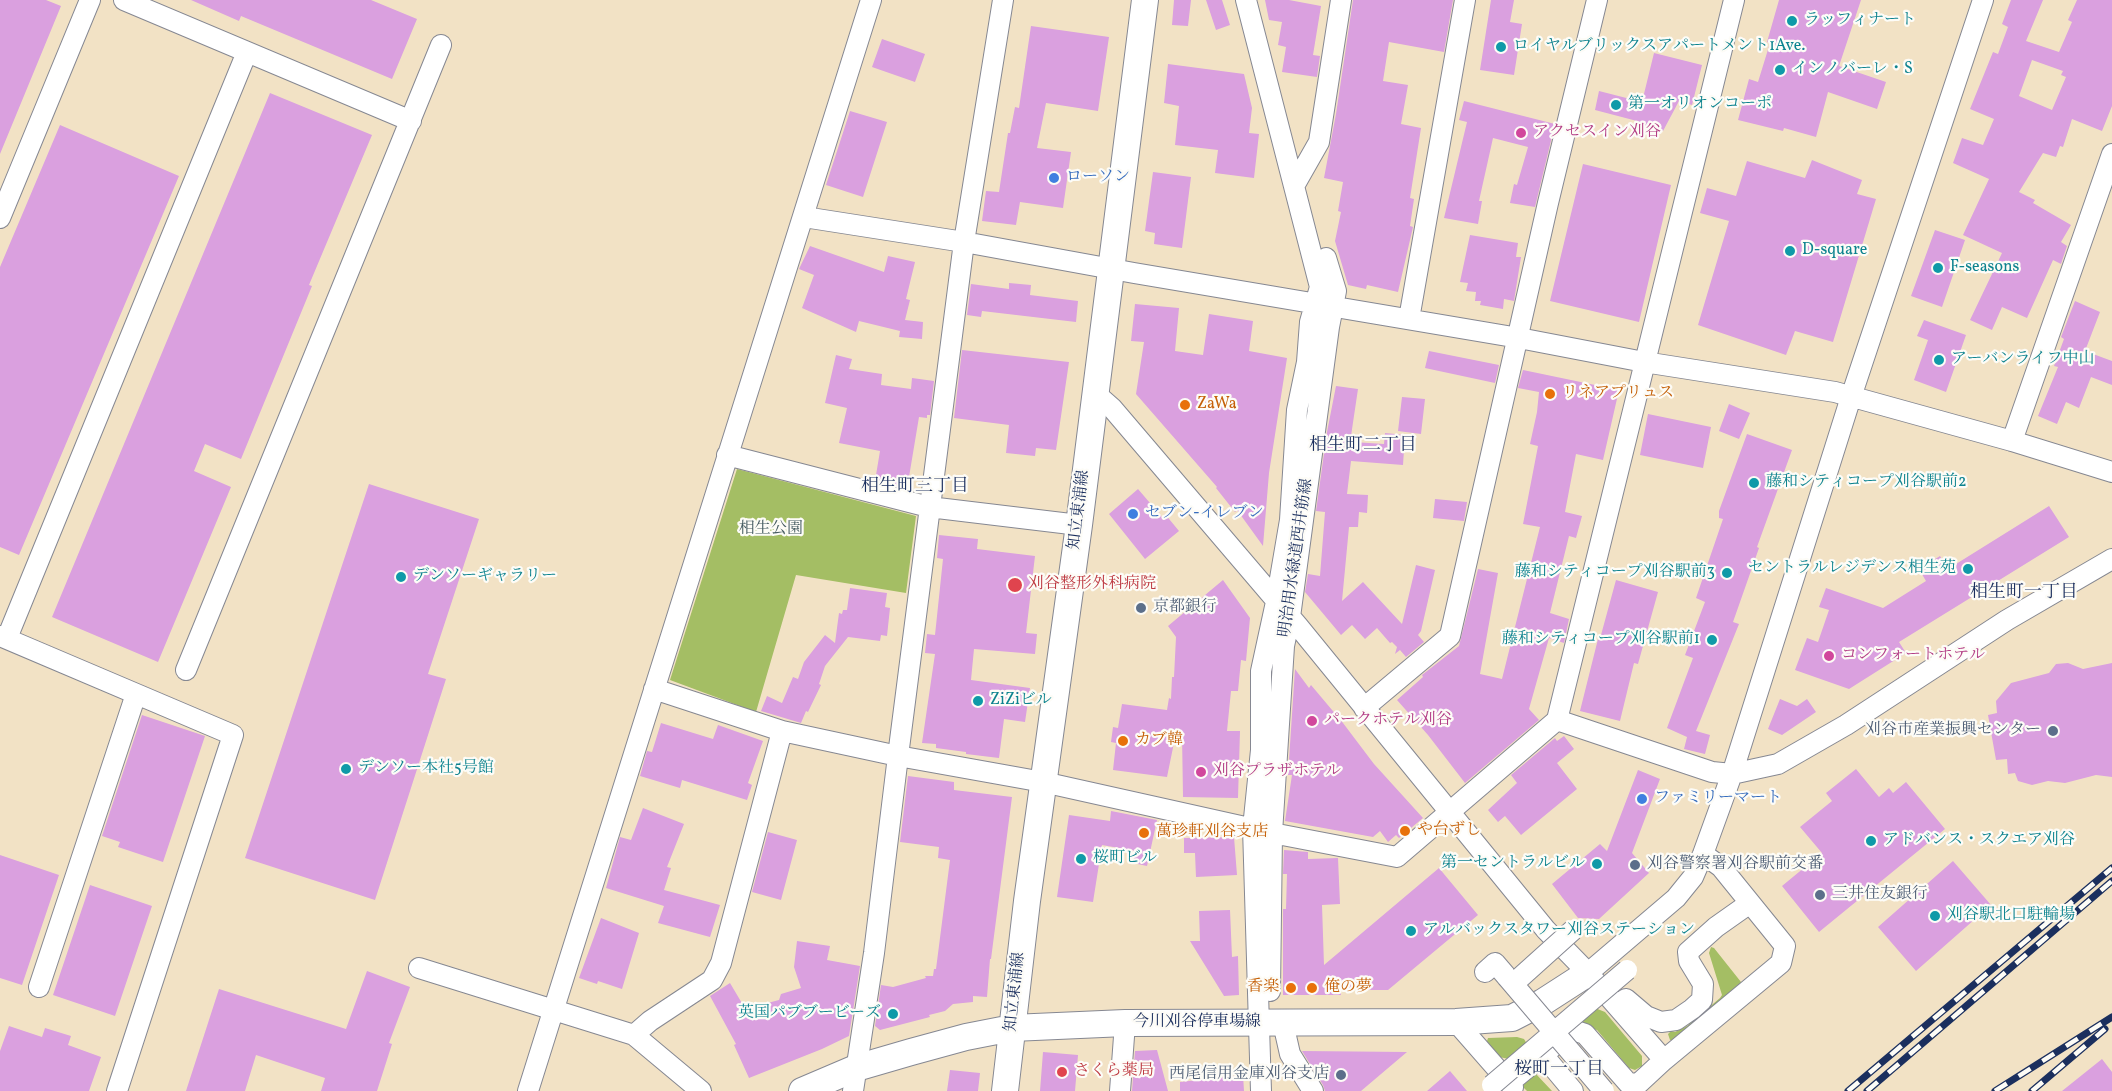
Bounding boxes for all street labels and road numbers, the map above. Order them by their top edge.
street label: 知立東浦線 [1066,469,1094,551]
street label: 明治用水緑道西井筋線 [1276,477,1318,639]
street label: 知立東浦線 [1002,951,1030,1033]
street label: 今川刈谷停車場線 [1133,1013,1261,1033]

